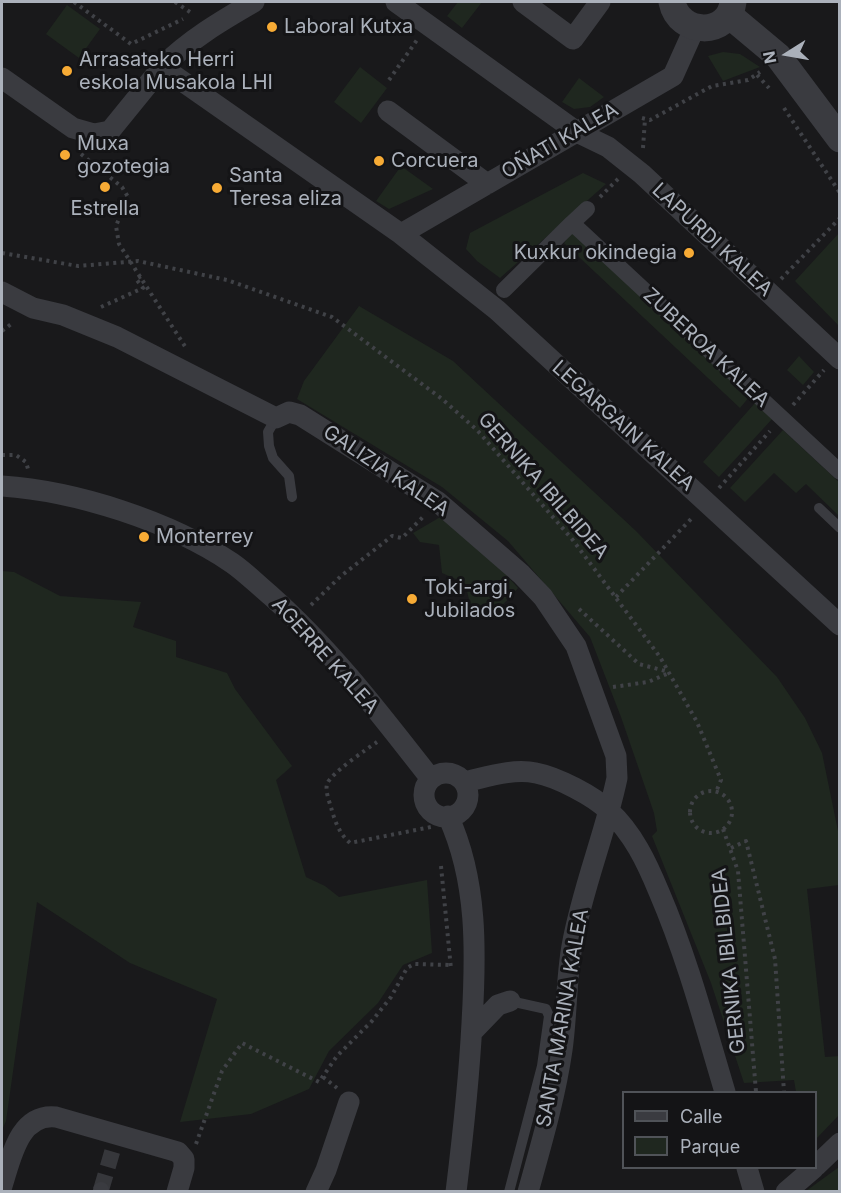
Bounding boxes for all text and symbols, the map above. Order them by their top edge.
place label: Laboral Kutxa [284,15,413,39]
marker: Laboral Kutxa [265,20,279,34]
north arrow [757,24,817,84]
place label: Arrasateko Herri eskola Musakola LHI [79,48,273,95]
text: N [758,50,780,65]
marker: Arrasateko Herri eskola Musakola LHI [60,64,74,78]
street label: OÑATI KALEA [497,98,623,184]
place label: Muxa gozotegia [77,132,170,179]
marker: Muxa gozotegia [58,148,72,162]
place label: Corcuera [391,149,478,173]
marker: Corcuera [372,154,386,168]
place label: Santa Teresa eliza [229,164,342,211]
street label: LAPURDI KALEA [647,178,777,302]
marker: Estrella [98,180,112,194]
marker: Santa Teresa eliza [210,181,224,195]
place label: Estrella [71,197,139,221]
place label: Kuxkur okindegia [514,241,677,265]
marker: Kuxkur okindegia [682,246,696,260]
street label: ZUBEROA KALEA [638,283,774,413]
street label: LEGARGAIN KALEA [547,356,699,496]
street label: GERNIKA IBILBIDEA [473,408,613,564]
street label: GALIZIA KALEA [318,420,454,522]
place label: Monterrey [156,525,253,549]
marker: Monterrey [137,530,151,544]
place label: Toki-argi, Jubilados [424,576,515,623]
marker: Toki-argi, Jubilados [405,592,419,606]
street label: AGERRE KALEA [267,593,383,719]
street label: GERNIKA IBILBIDEA [707,867,751,1055]
street label: SANTA MARINA KALEA [532,907,594,1129]
legend [622,1091,817,1169]
text: Calle [680,1106,722,1127]
text: Parque [680,1136,740,1157]

